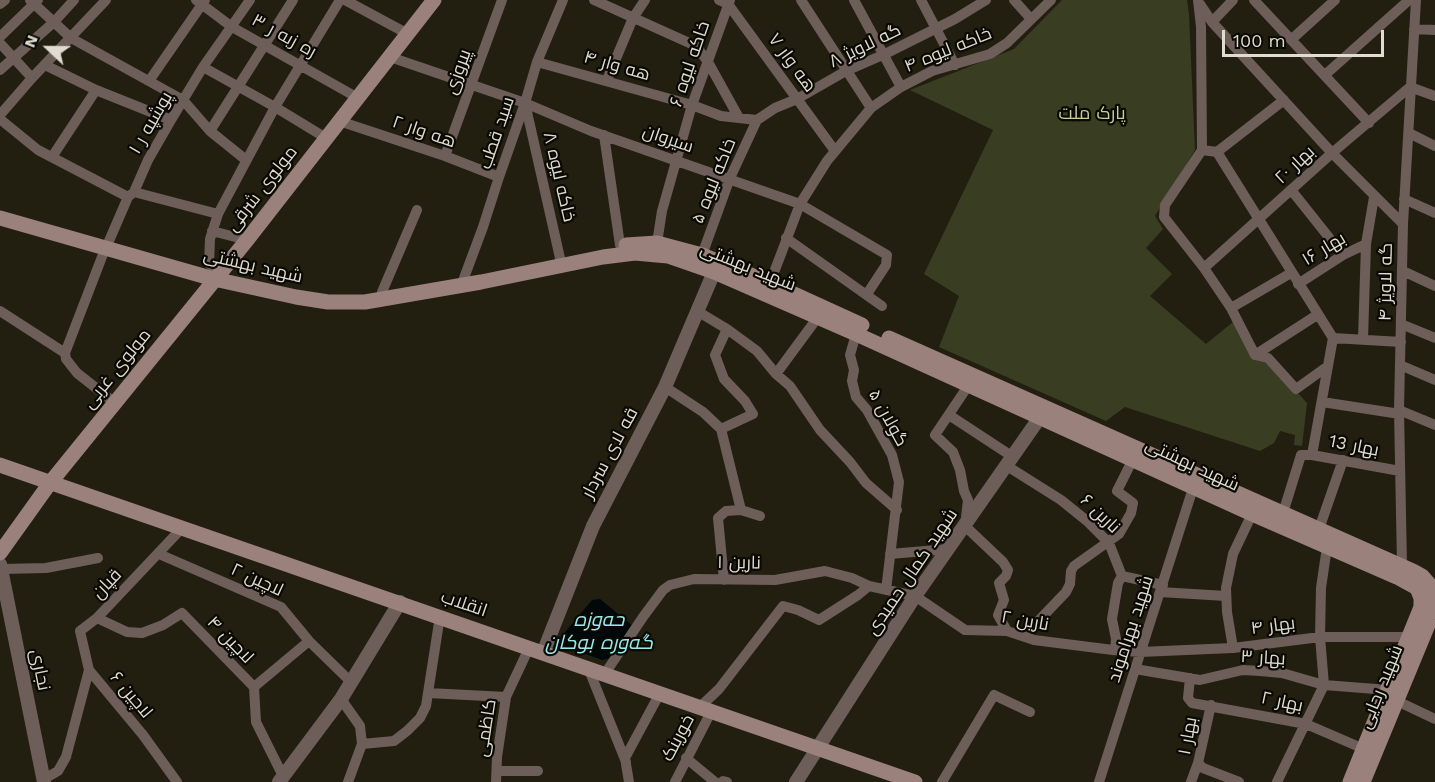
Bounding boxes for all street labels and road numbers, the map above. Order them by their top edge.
street label: ره زبه ر ۳ [248,9,320,63]
street label: خاکه لیوه ۶ [665,18,715,110]
street label: گه لاویژ ۸ [825,19,905,73]
street label: خاکه لیوه ۴ [901,23,995,77]
street label: هه وار ۷ [763,29,821,97]
street label: هه وار ۴ [581,46,653,86]
street label: پیروزی [440,47,476,97]
street label: ۱ پوشپه ر [125,88,177,158]
street label: سید قطب [475,94,519,172]
street label: هه وار ۲ [389,111,459,153]
street label: سیروان [640,120,696,158]
street label: خاکه لیوه ۸ [538,130,580,224]
street label: خاکه لیوه ۵ [687,135,741,227]
street label: بهار ۲۰ [1271,141,1319,189]
street label: مولوی شرقی [222,142,302,236]
street label: بهار ۱۶ [1298,228,1350,270]
street label: شهید بهشتی [697,238,799,296]
street label: گه لاویژ ۴ [1375,243,1397,321]
street label: شهید بهشتی [201,244,305,288]
street label: مولوی غربی [78,325,156,413]
street label: گولان ۵ [864,386,912,450]
street label: قه لای سردار [577,404,643,502]
street label: بهار 13 [1327,431,1381,461]
street label: شهید بهشتی [1142,434,1242,496]
street label: نارین ۶ [1076,490,1124,538]
street label: شهید کمال حمیدی [862,505,962,639]
street label: نارین ۱ [717,552,761,574]
street label: لاچین ۲ [227,559,287,601]
street label: قپان [88,564,126,604]
street label: شهید بهراموند [1104,573,1158,685]
street label: انقلاب [438,586,490,622]
street label: نارین ۲ [1000,606,1050,636]
street label: لاچین ۴ [202,612,258,668]
street label: بهار ۴ [1249,613,1297,639]
street label: شهید رجایی [1354,642,1408,732]
street label: بهار ۳ [1240,646,1286,670]
street label: نجاری [25,647,55,693]
street label: لاچین ۶ [105,667,157,723]
street label: بهار ۲ [1259,687,1305,717]
street label: کاظمی [471,698,501,758]
street label: خورینک [657,711,699,765]
street label: بهار ۱ [1174,715,1202,757]

